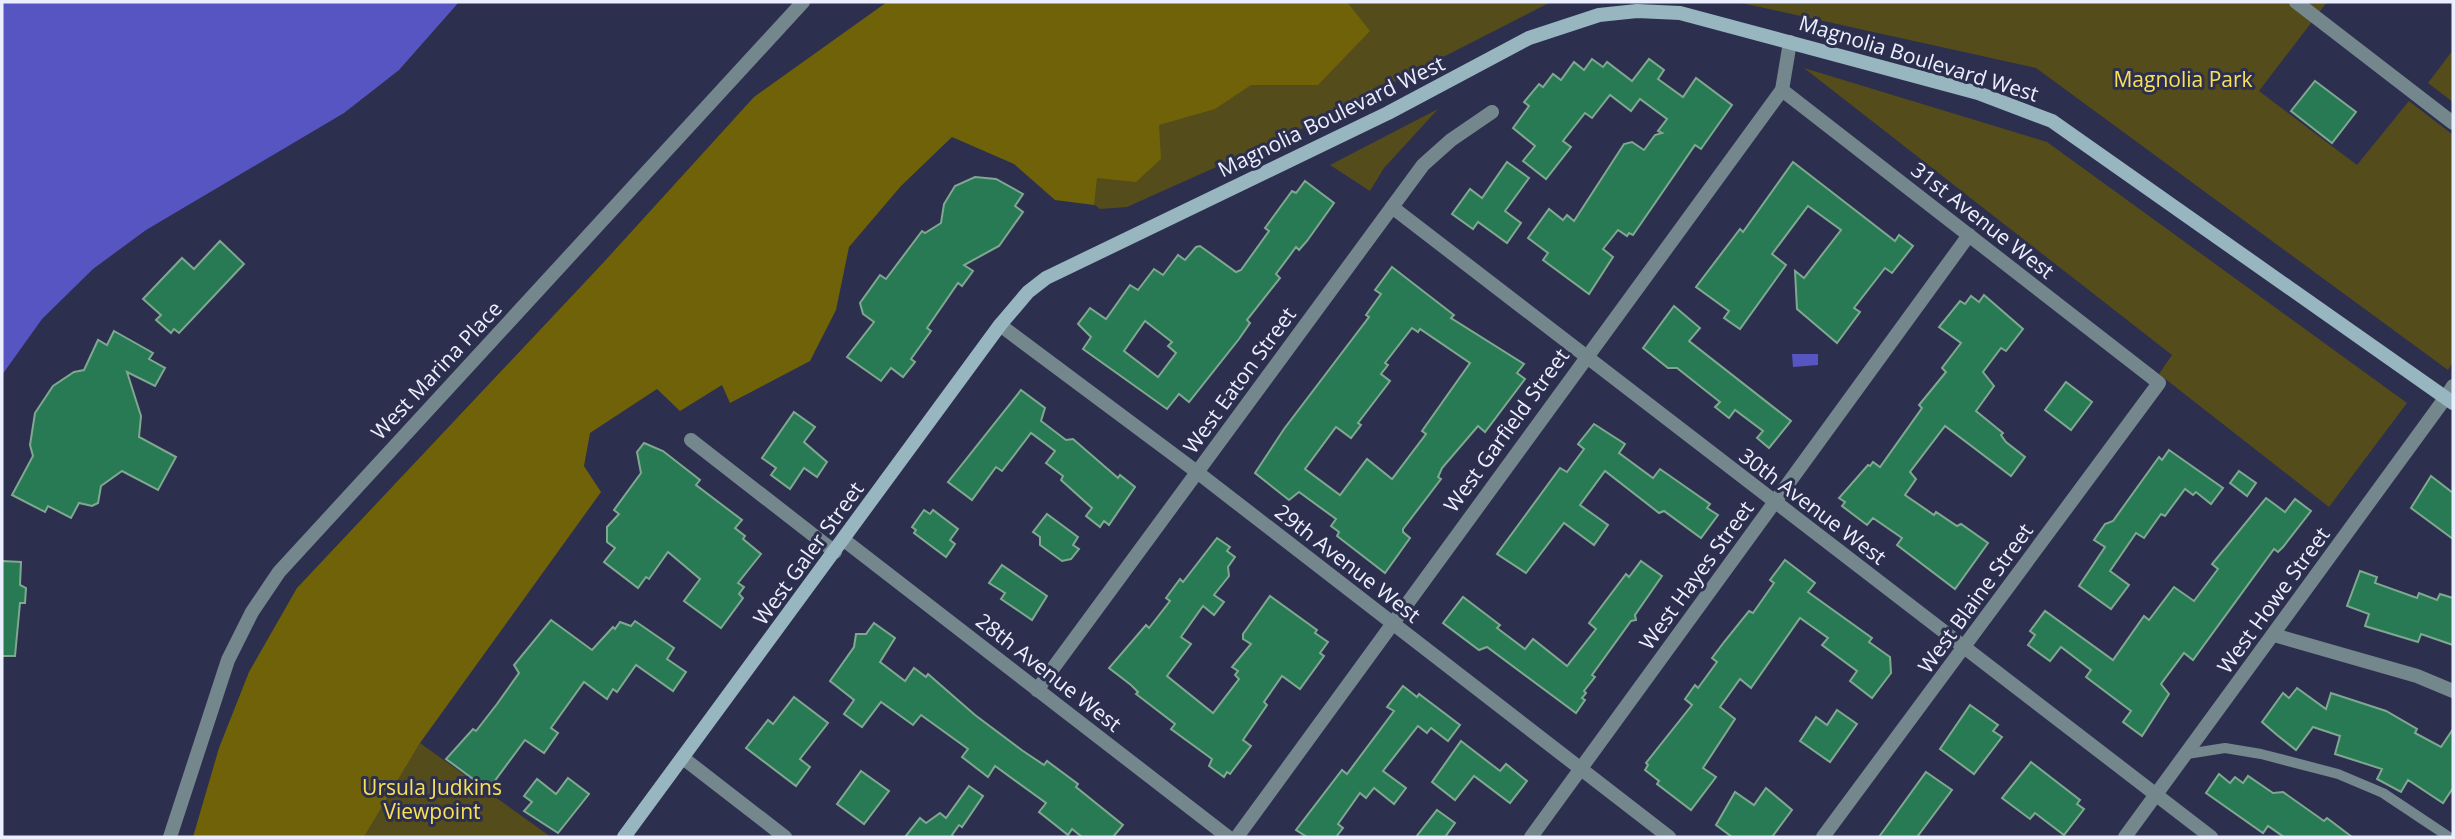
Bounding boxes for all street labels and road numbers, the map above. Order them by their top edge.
street label: Magnolia Boulevard West [1796,8,2042,108]
street label: Magnolia Boulevard West [1213,49,1449,183]
street label: 31st Avenue West [1906,155,2060,285]
street label: West Marina Place [364,295,508,445]
street label: West Eaton Street [1176,301,1302,459]
street label: West Garfield Street [1437,342,1575,518]
street label: 30th Avenue West [1734,442,1892,570]
street label: West Galer Street [746,476,870,630]
street label: West Hayes Street [1632,495,1760,655]
street label: 29th Avenue West [1270,497,1426,629]
street label: West Blaine Street [1911,517,2039,679]
street label: West Howe Street [2210,521,2336,679]
street label: 28th Avenue West [971,606,1127,738]

